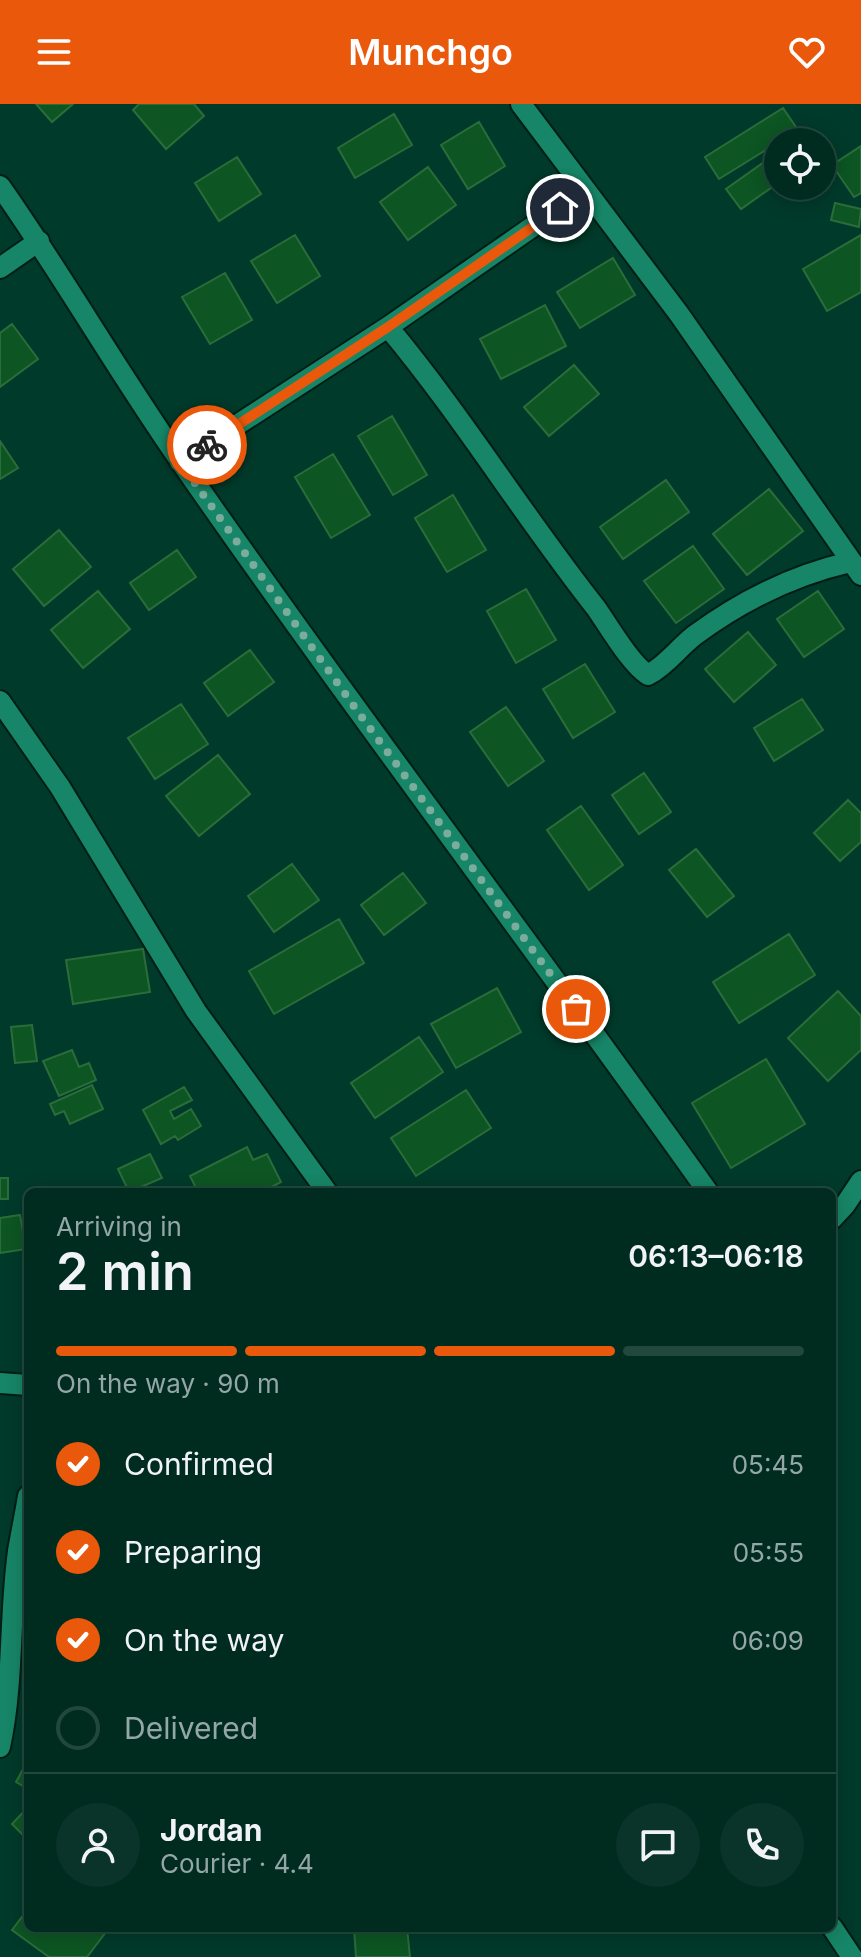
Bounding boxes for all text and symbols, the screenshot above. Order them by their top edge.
icon: menu [32,30,76,74]
text: Munchgo [348,30,513,74]
icon: heart [785,30,829,74]
map controls [764,128,836,200]
button: locate [764,128,836,200]
pin [526,174,594,242]
icon: home [538,186,582,230]
courier [167,405,247,485]
icon: bike [185,423,229,467]
pin [542,975,610,1043]
icon: bag [554,987,598,1031]
text: Arriving in [56,1211,182,1242]
text: 06:13–06:18 [628,1238,804,1274]
text: 2 min [56,1240,194,1303]
text: On the way · 90 m [56,1368,280,1399]
icon: check [56,1442,100,1486]
text: Confirmed [124,1446,274,1482]
text: 05:45 [732,1449,804,1480]
icon: check [56,1530,100,1574]
text: Preparing [124,1534,262,1570]
text: 05:55 [733,1537,804,1568]
icon: check [56,1618,100,1662]
text: On the way [124,1622,284,1658]
text: 06:09 [731,1625,804,1656]
text: Delivered [124,1710,258,1746]
button: person [56,1803,140,1887]
button: chat [616,1803,700,1887]
button: phone [720,1803,804,1887]
text: Jordan [160,1812,262,1848]
text: Courier · 4.4 [160,1848,314,1879]

